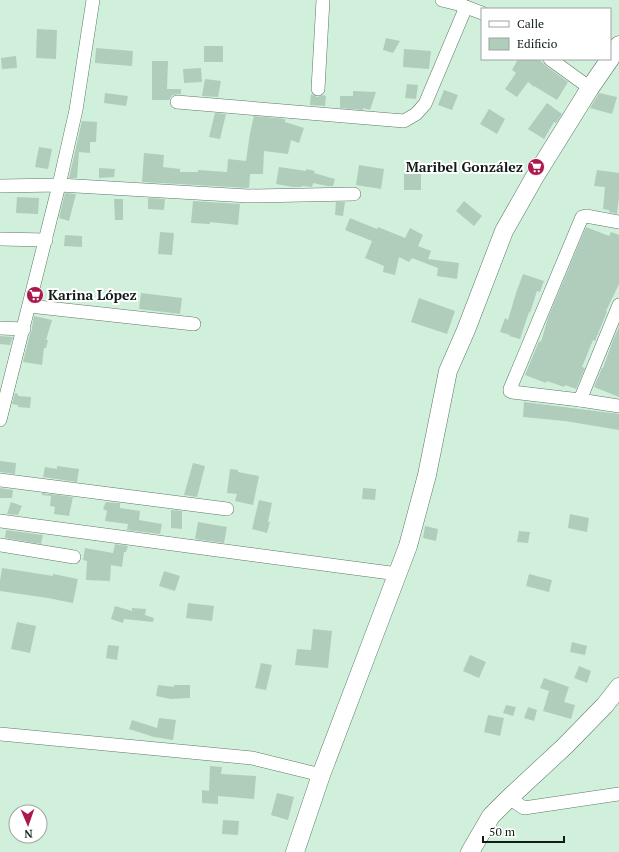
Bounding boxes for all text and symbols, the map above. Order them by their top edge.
legend [481,8,611,60]
text: Calle [517,16,544,31]
text: Edificio [517,36,558,51]
place label: Maribel González [406,157,523,176]
supermarket icon: Maribel González [526,157,546,177]
supermarket icon: Karina López [25,285,45,305]
place label: Karina López [48,285,137,304]
north arrow [8,804,48,844]
scale bar [483,818,564,844]
text: 50 m [489,824,516,839]
text: N [23,827,33,841]

